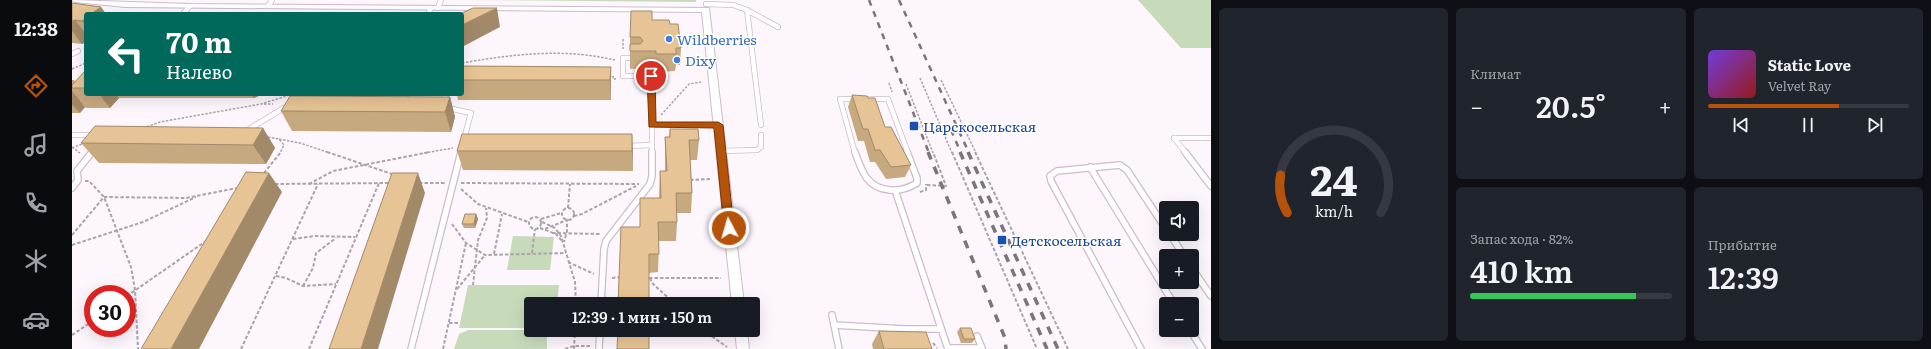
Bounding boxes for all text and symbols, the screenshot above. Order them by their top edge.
text: 12:38 [14,15,58,42]
text: 70 m [166,20,232,62]
icon: left [100,28,152,80]
place label: Wildberries [677,29,757,49]
marker: Wildberries [664,34,674,44]
place label: Dixy [685,50,717,70]
text: Static Love [1768,53,1851,76]
marker: Dixy [672,55,682,65]
text: Налево [166,58,232,85]
pin [634,59,668,93]
text: Климат [1470,64,1521,83]
icon: arrive [640,65,662,87]
icon: directions [22,72,50,100]
text: Velvet Ray [1768,76,1831,95]
text: 20.5° [1536,83,1606,127]
text: − [1470,89,1483,122]
text: + [1659,89,1672,122]
icon: previous [1730,114,1752,136]
icon: pause [1797,114,1819,136]
icon: next [1864,114,1886,136]
place label: Царскосельская [923,116,1036,136]
marker: Царскосельская [908,120,920,132]
icon: music [22,131,50,159]
text: 24 [1310,146,1357,208]
icon: phone [22,189,50,217]
text: km/h [1315,199,1353,220]
map controls [1159,201,1199,337]
button: sound [1159,201,1199,241]
position arrow [708,207,750,249]
text: Запас хода · 82% [1470,229,1573,248]
place label: Детскосельская [1011,230,1121,250]
marker: Детскосельская [996,234,1008,246]
text: Прибытие [1708,235,1777,254]
icon: climate [22,247,50,275]
text: 410 km [1470,248,1573,292]
button: + [1159,249,1199,289]
text: 12:39 [1708,254,1779,298]
speed limit sign: 30 [84,285,136,337]
button: − [1159,297,1199,337]
text: 12:39 · 1 мин · 150 m [572,305,712,328]
icon: car [22,306,50,334]

